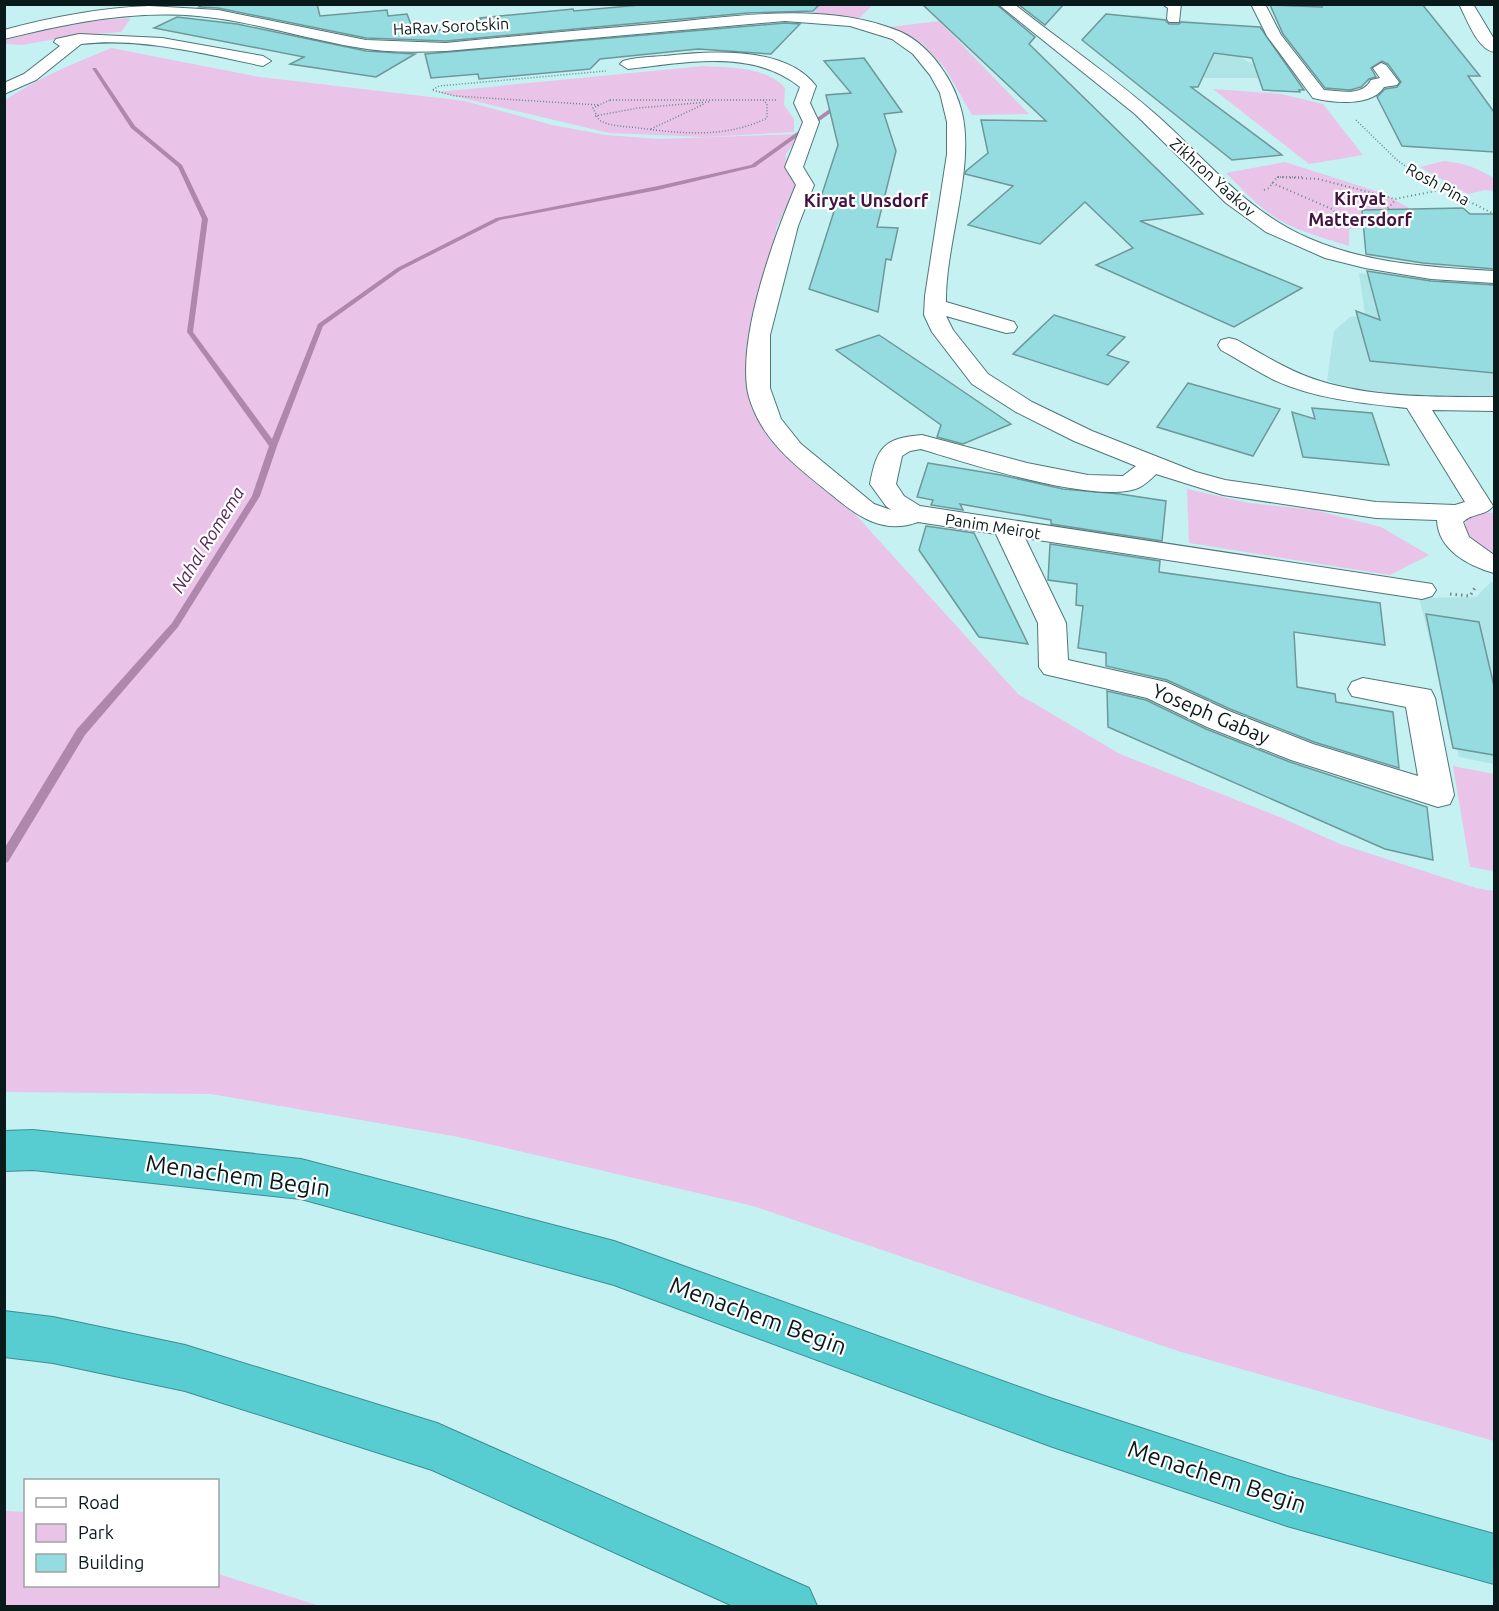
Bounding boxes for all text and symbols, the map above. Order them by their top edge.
street label: HaRav Sorotskin [392,14,510,38]
street label: Zikhron Yaakov [1167,134,1260,220]
street label: Rosh Pina [1403,159,1473,209]
district label: Kiryat Mattersdorf [1308,188,1412,229]
district label: Kiryat Unsdorf [804,190,929,210]
water label: Nahal Romema [167,483,248,596]
street label: Panim Meirot [944,510,1043,543]
street label: Yoseph Gabay [1149,679,1274,749]
street label: Menachem Begin [144,1149,332,1202]
street label: Menachem Begin [666,1271,850,1360]
street label: Menachem Begin [1124,1435,1310,1518]
legend [24,1479,219,1587]
text: Road [78,1492,120,1512]
text: Park [78,1522,114,1542]
text: Building [78,1552,144,1572]

